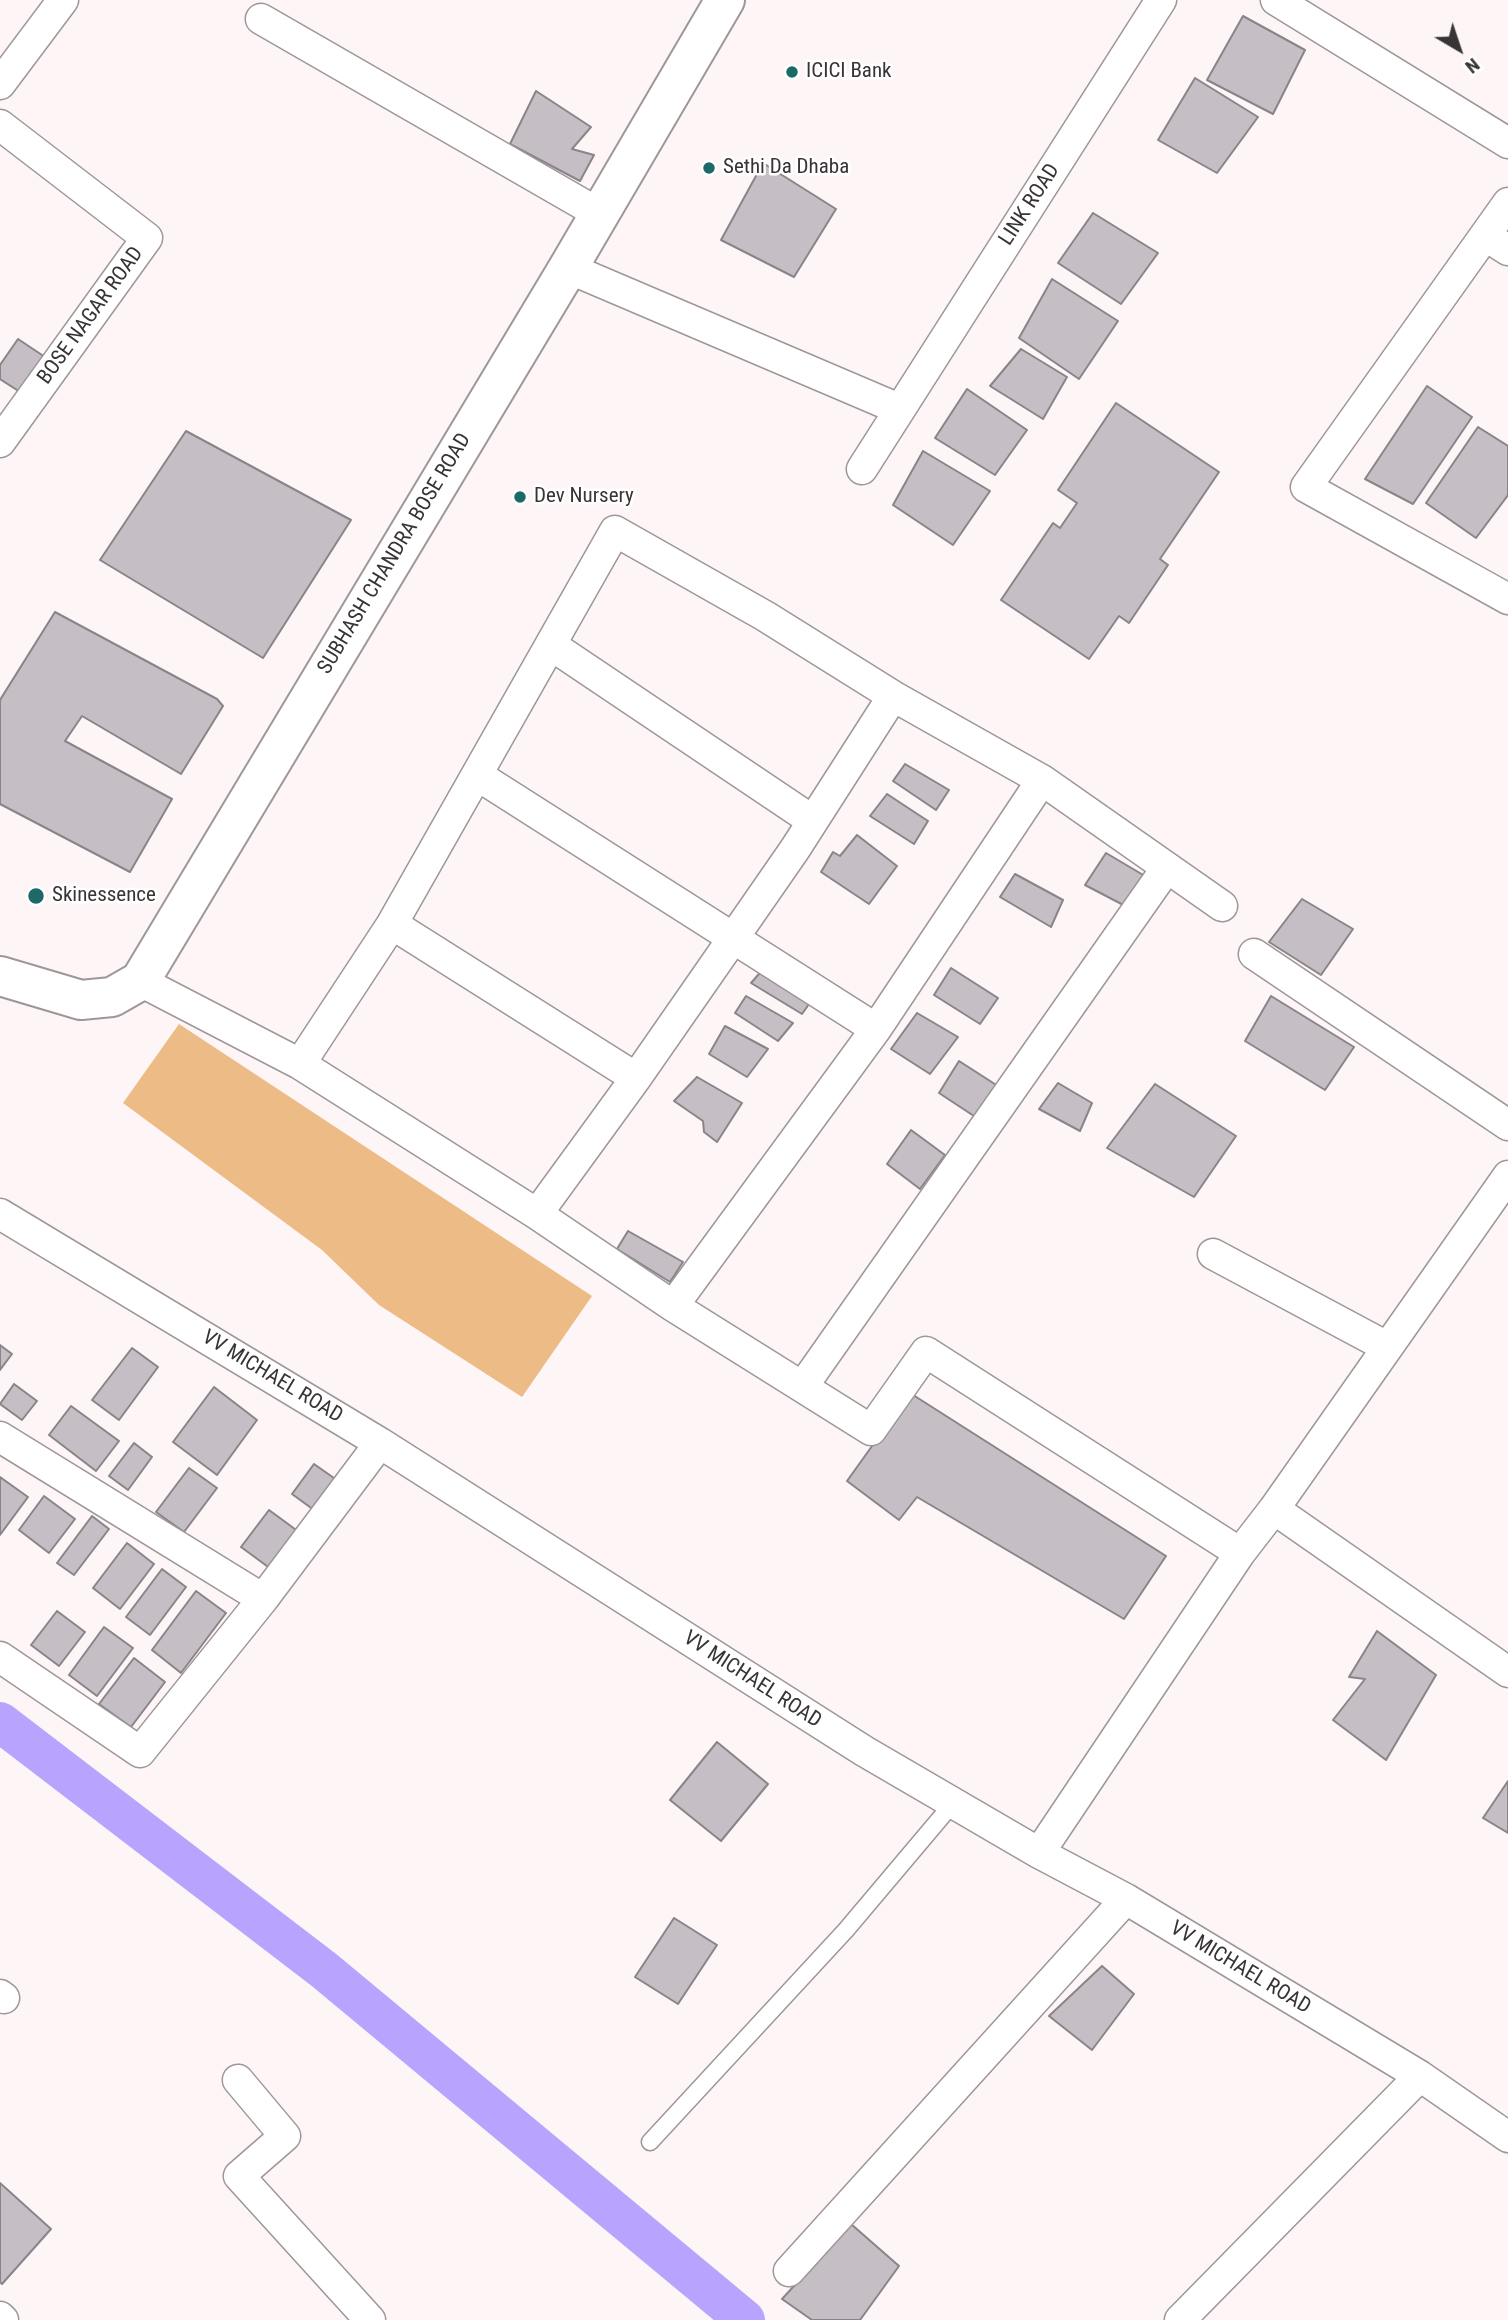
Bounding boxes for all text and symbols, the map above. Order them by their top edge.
north arrow [1424,14,1494,84]
text: N [1461,53,1484,78]
place label: ICICI Bank [806,59,892,85]
marker: ICICI Bank [784,64,800,80]
place label: Sethi Da Dhaba [723,155,849,181]
street label: LINK ROAD [994,159,1066,251]
marker: Sethi Da Dhaba [701,160,717,176]
street label: BOSE NAGAR ROAD [33,242,149,390]
street label: SUBHASH CHANDRA BOSE ROAD [313,429,477,679]
place label: Dev Nursery [534,484,634,510]
marker: Dev Nursery [512,489,528,505]
place label: Skinessence [52,883,156,909]
marker: Skinessence [26,886,46,906]
street label: VV MICHAEL ROAD [197,1325,347,1429]
street label: VV MICHAEL ROAD [678,1626,826,1734]
street label: VV MICHAEL ROAD [1165,1916,1315,2020]

